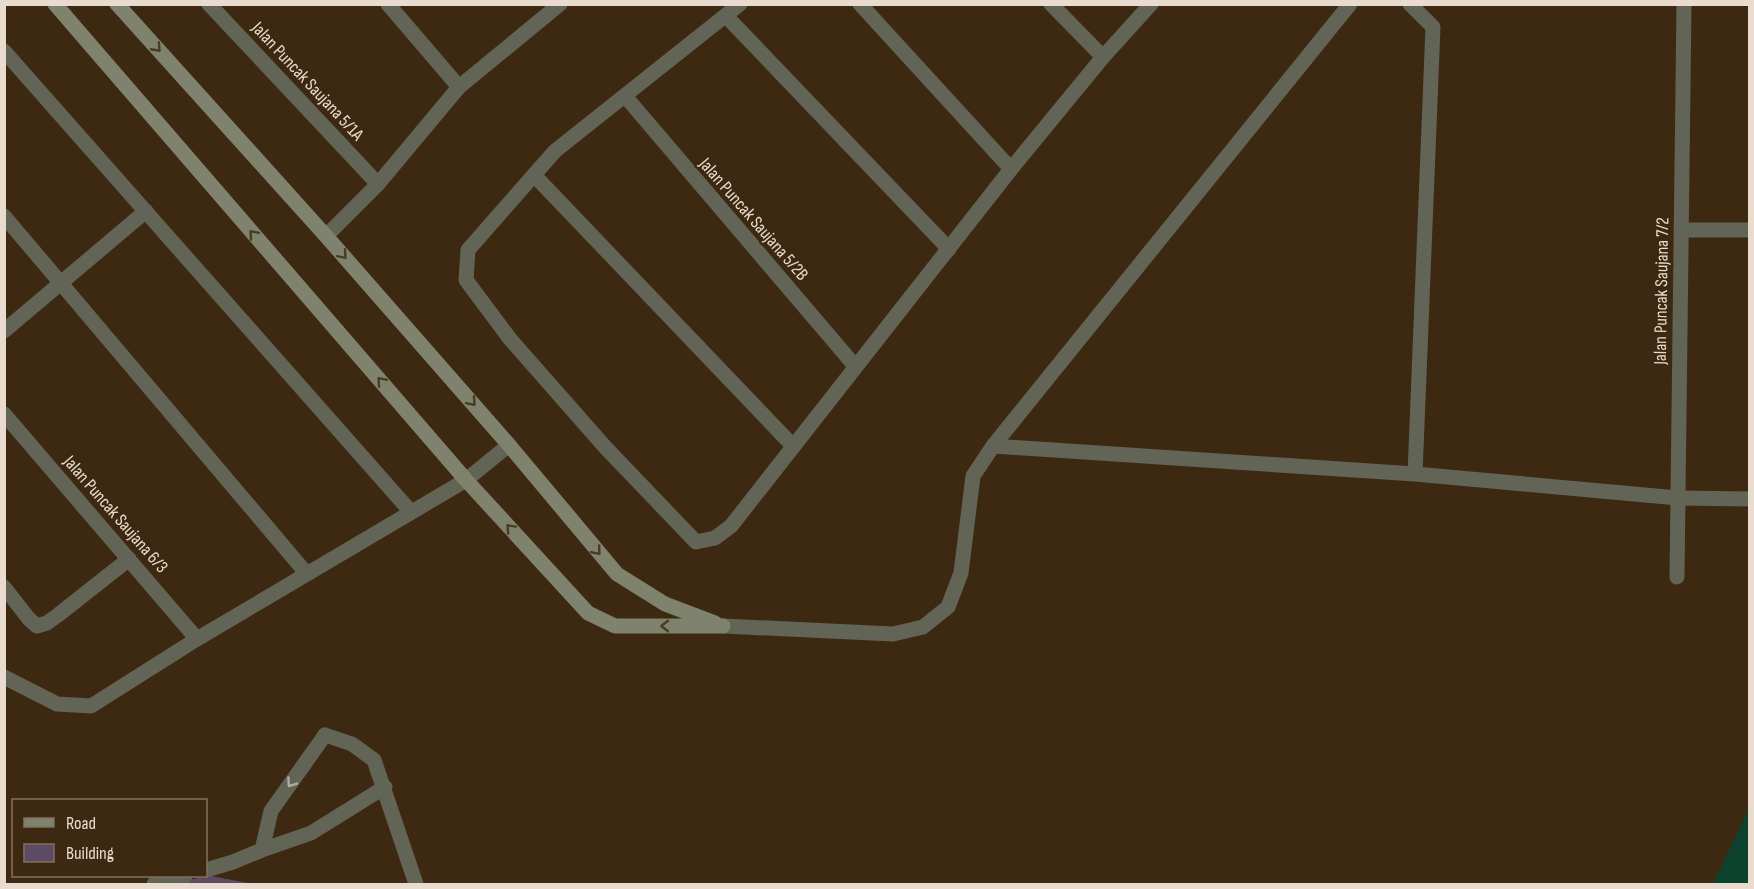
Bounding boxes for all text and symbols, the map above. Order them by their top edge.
street label: Jalan Puncak Saujana 5/1A [247,17,368,145]
one-way arrow [149,41,160,52]
street label: Jalan Puncak Saujana 5/2B [694,153,813,285]
street label: Jalan Puncak Saujana 7/2 [1650,217,1673,366]
one-way arrow [249,230,260,241]
one-way arrow [336,248,347,259]
one-way arrow [377,377,388,388]
one-way arrow [464,395,475,406]
street label: Jalan Puncak Saujana 6/3 [58,451,172,577]
one-way arrow [506,524,517,534]
one-way arrow [590,544,601,555]
one-way arrow [660,620,669,632]
one-way arrow [287,777,298,788]
legend [12,799,207,877]
text: Road [66,813,96,834]
text: Building [66,843,114,864]

